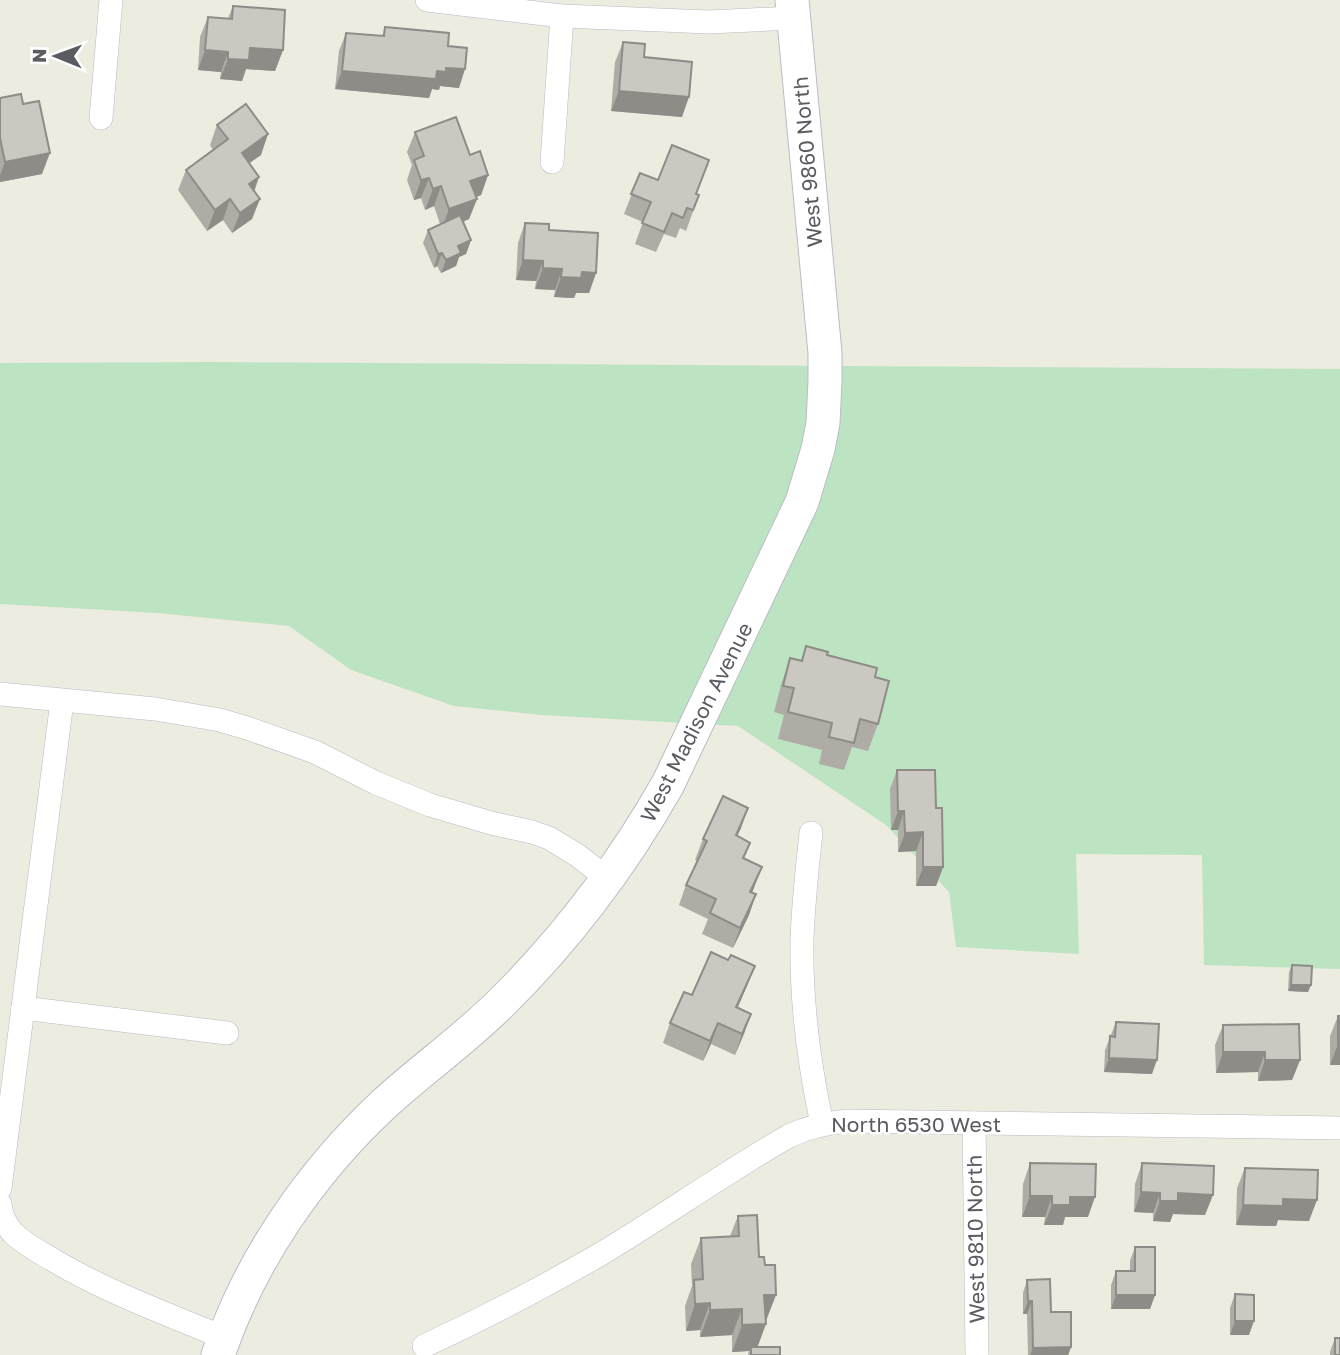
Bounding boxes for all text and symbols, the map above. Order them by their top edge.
north arrow [21,21,91,91]
text: N [27,48,50,63]
street label: West 9860 North [787,76,827,248]
street label: West Madison Avenue [634,618,758,826]
street label: North 6530 West [831,1111,1001,1137]
street label: West 9810 North [961,1154,989,1324]

